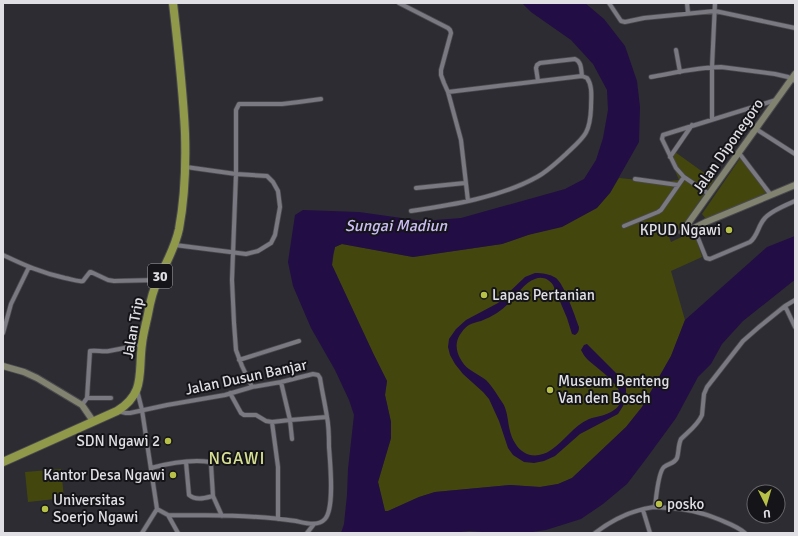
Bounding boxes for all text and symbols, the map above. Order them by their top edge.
street label: Jalan Diponegoro [689,95,767,197]
water label: Sungai Madiun [345,216,448,236]
place label: KPUD Ngawi [640,221,721,239]
marker: KPUD Ngawi [724,225,734,235]
road number: 30 [148,264,172,288]
place label: Lapas Pertanian [492,286,595,304]
marker: Lapas Pertanian [479,290,489,300]
street label: Jalan Trip [119,296,147,360]
street label: Jalan Dusun Banjar [184,355,309,399]
place label: Museum Benteng Van den Bosch [558,372,669,407]
marker: Museum Benteng Van den Bosch [545,385,555,395]
place label: SDN Ngawi 2 [76,432,160,450]
marker: SDN Ngawi 2 [163,436,173,446]
district label: NGAWI [209,448,265,469]
place label: Kantor Desa Ngawi [43,466,165,484]
marker: Kantor Desa Ngawi [168,470,178,480]
north arrow [746,484,786,524]
place label: Universitas Soerjo Ngawi [53,491,138,526]
place label: posko [667,495,705,513]
marker: posko [654,499,664,509]
marker: Universitas Soerjo Ngawi [40,504,50,514]
text: U [763,507,771,520]

